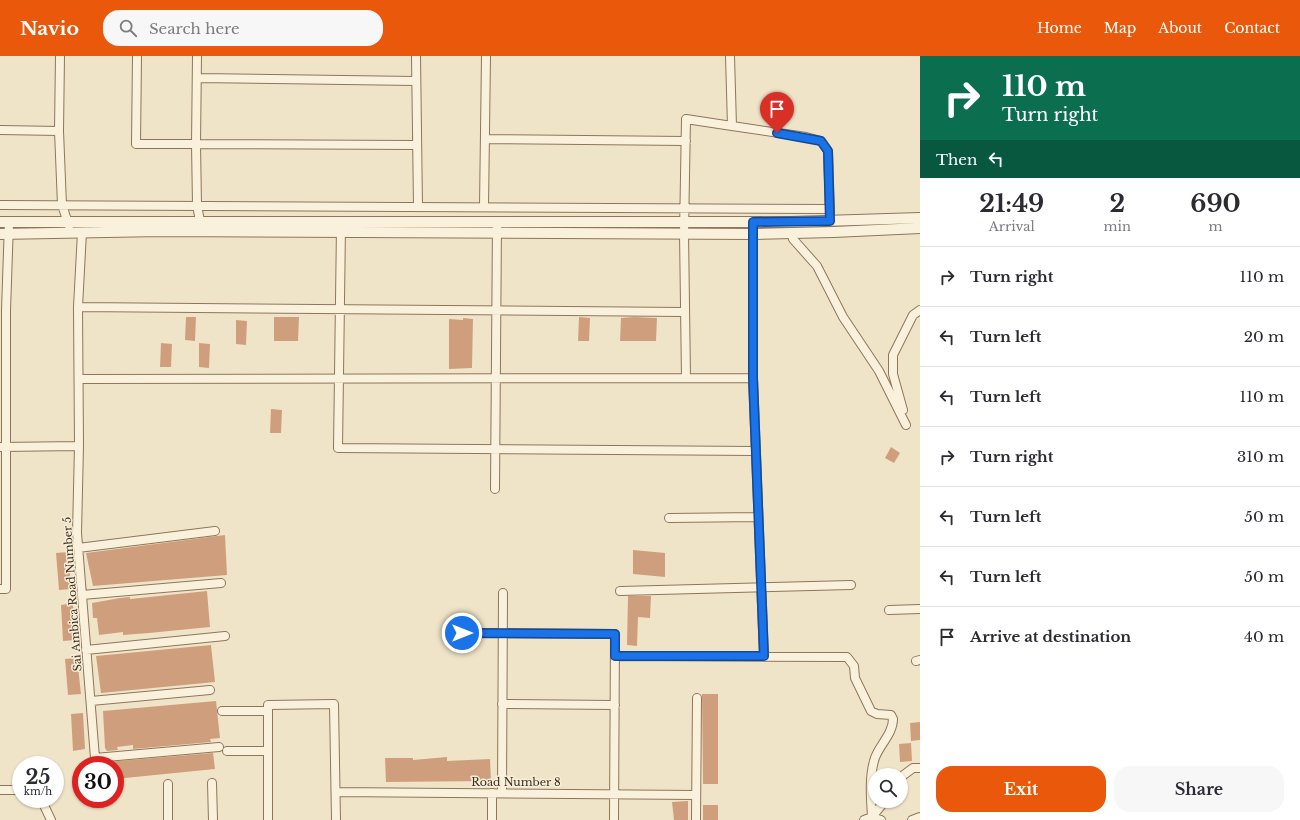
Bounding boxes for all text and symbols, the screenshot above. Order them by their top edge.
search box [103,10,383,46]
text: Navio [20,17,79,40]
icon: search [117,17,139,39]
text: Search here [149,19,240,38]
text: Home [1037,19,1082,37]
text: Map [1104,19,1136,37]
text: About [1158,19,1202,37]
text: Contact [1224,19,1280,37]
text: 110 m [1002,69,1086,104]
icon: right [936,72,988,124]
pin [760,92,794,133]
icon: arrive [766,98,788,120]
text: Turn right [1002,104,1098,126]
icon: left [985,148,1007,170]
text: Then [936,150,977,169]
text: 21:49 [979,189,1044,218]
text: 2 [1109,189,1125,218]
text: 690 [1190,189,1241,218]
text: Arrival [989,218,1035,235]
text: min [1104,218,1131,235]
text: m [1208,218,1222,235]
icon: right [936,266,958,288]
text: Turn right [970,267,1053,286]
text: 110 m [1240,267,1284,286]
icon: left [936,326,958,348]
text: Turn left [970,327,1041,346]
text: 20 m [1244,327,1284,346]
icon: left [936,386,958,408]
text: Turn left [970,387,1041,406]
text: 110 m [1240,387,1284,406]
icon: right [936,446,958,468]
text: Turn right [970,447,1053,466]
text: 310 m [1237,447,1284,466]
icon: left [936,506,958,528]
text: Turn left [970,507,1041,526]
text: 50 m [1244,507,1284,526]
street label: Sai Ambica Road Number 5 [60,516,84,672]
icon: left [936,566,958,588]
text: Turn left [970,567,1041,586]
text: 50 m [1244,567,1284,586]
position arrow [441,612,483,654]
icon: arrive [936,626,958,648]
text: Arrive at destination [970,627,1131,646]
text: 40 m [1244,627,1284,646]
speed limit sign: 30 [72,756,124,808]
text: 25 [26,765,50,789]
button: Exit [936,766,1106,812]
button: Share [1114,766,1284,812]
map controls [868,768,908,808]
button: search [868,768,908,808]
street label: Road Number 8 [471,775,561,789]
text: km/h [24,785,52,798]

